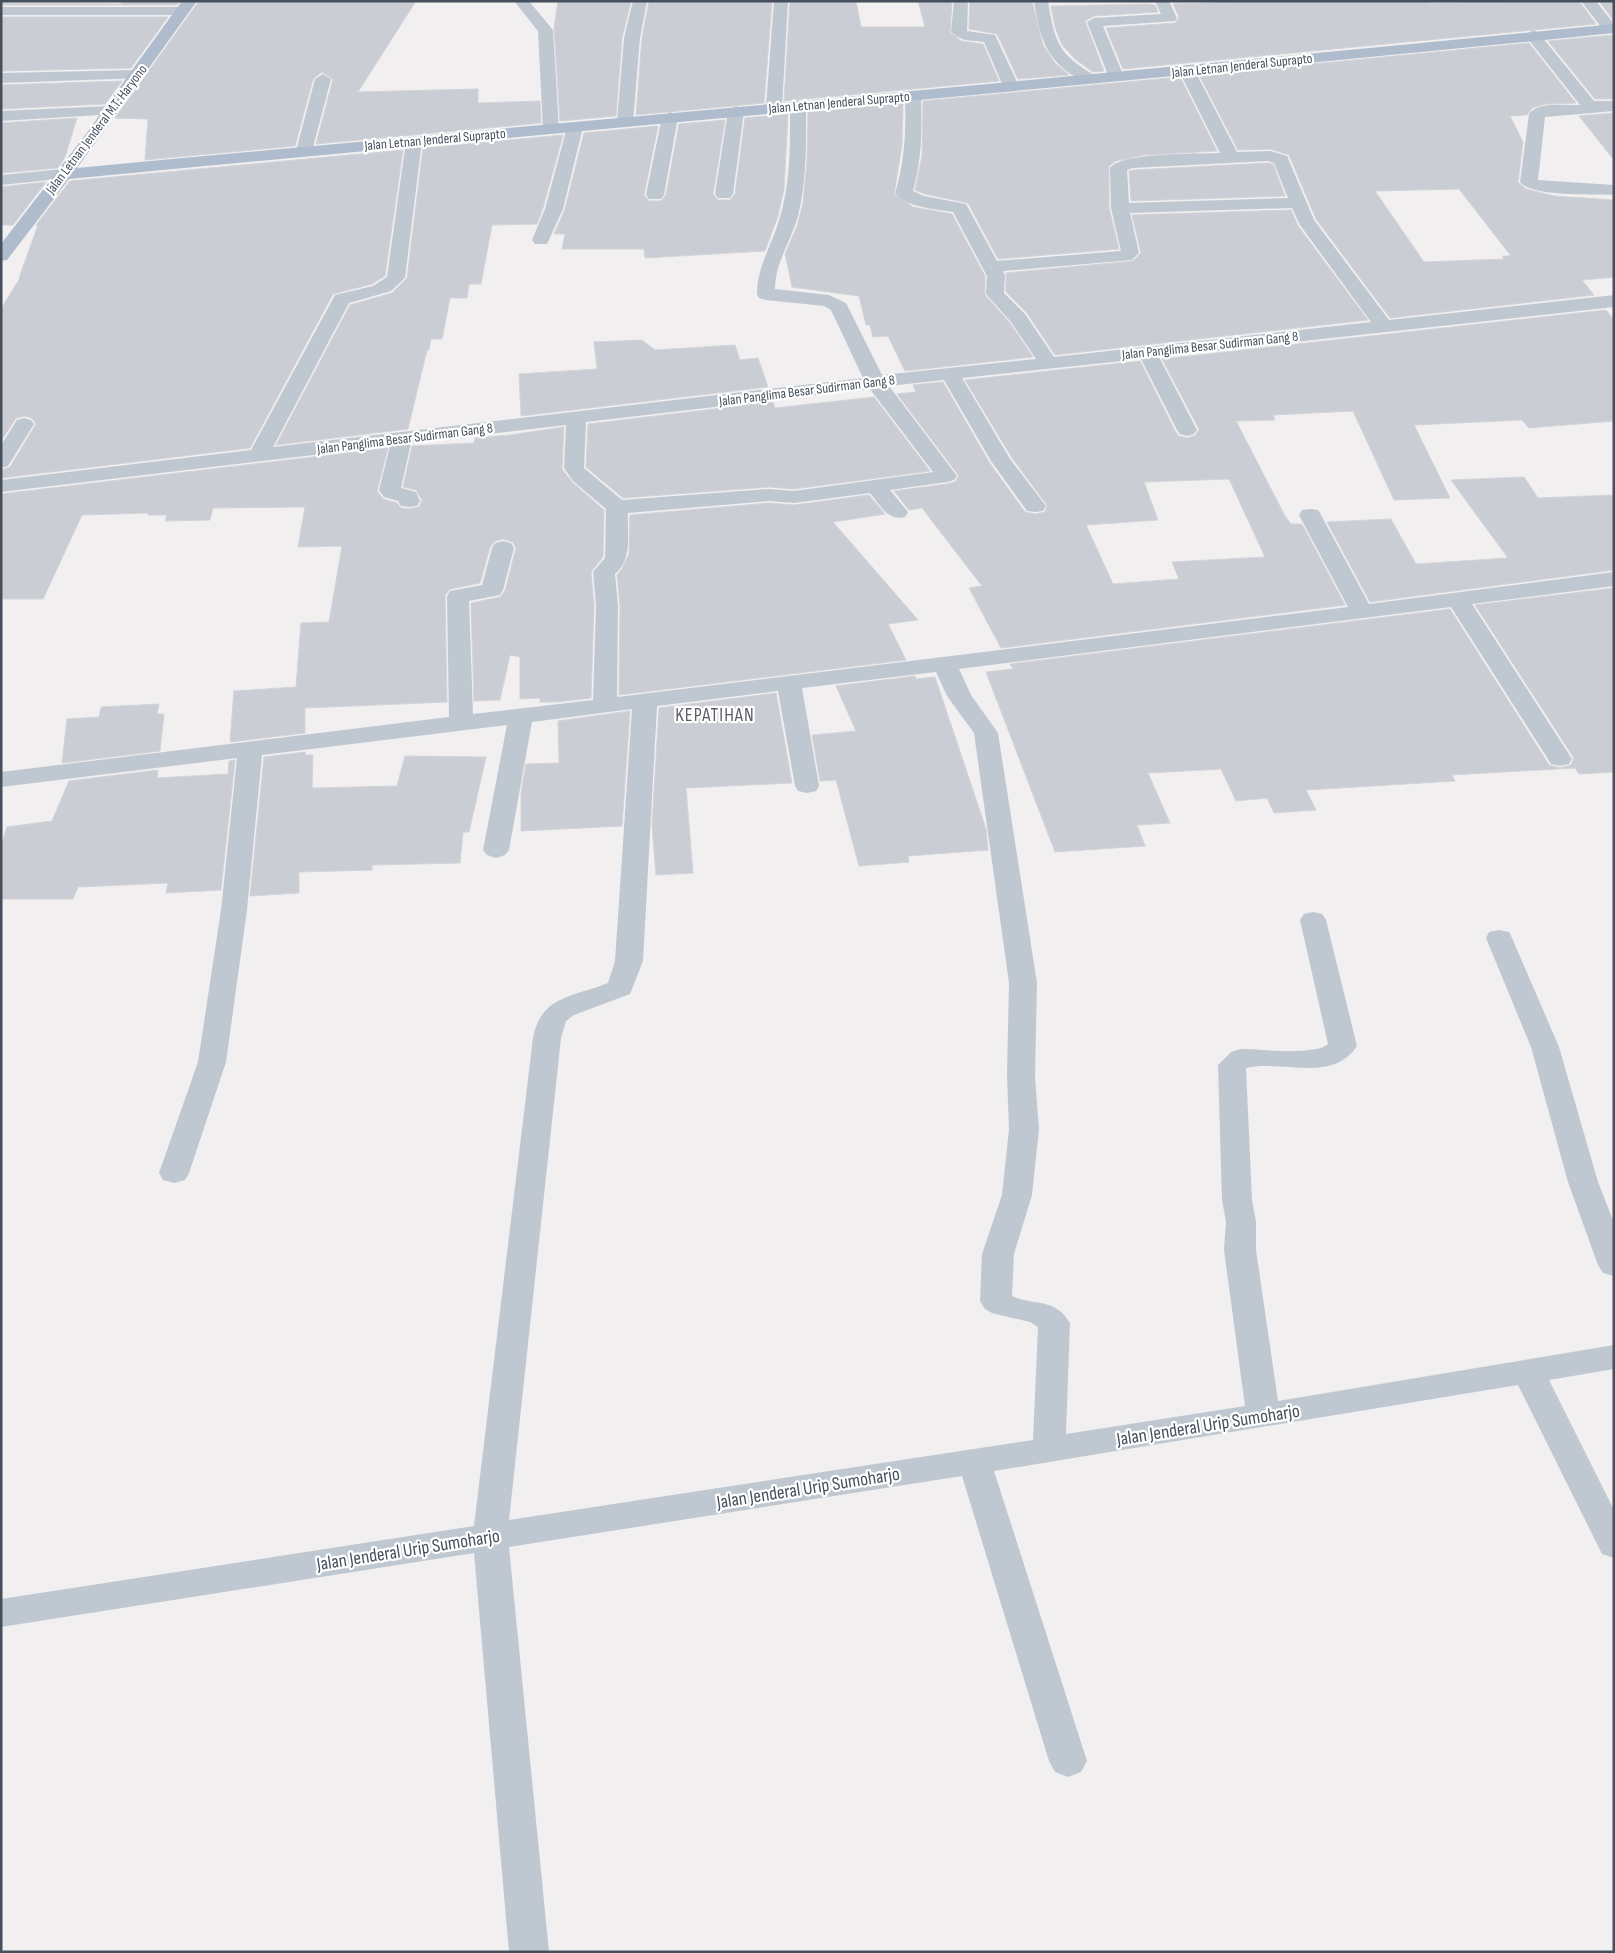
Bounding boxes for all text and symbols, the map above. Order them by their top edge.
street label: Jalan Letnan Jenderal Suprapto [1170,50,1313,81]
street label: Jalan Letnan Jenderal M.T. Haryono [42,61,151,198]
street label: Jalan Letnan Jenderal Suprapto [767,88,910,117]
street label: Jalan Letnan Jenderal Suprapto [363,125,506,154]
street label: Jalan Panglima Besar Sudirman Gang 8 [1120,328,1299,363]
street label: Jalan Panglima Besar Sudirman Gang 8 [717,371,896,410]
street label: Jalan Panglima Besar Sudirman Gang 8 [315,419,494,458]
district label: KEPATIHAN [675,704,755,727]
street label: Jalan Jenderal Urip Sumoharjo [1114,1400,1301,1451]
street label: Jalan Jenderal Urip Sumoharjo [714,1463,901,1514]
street label: Jalan Jenderal Urip Sumoharjo [314,1525,501,1576]

